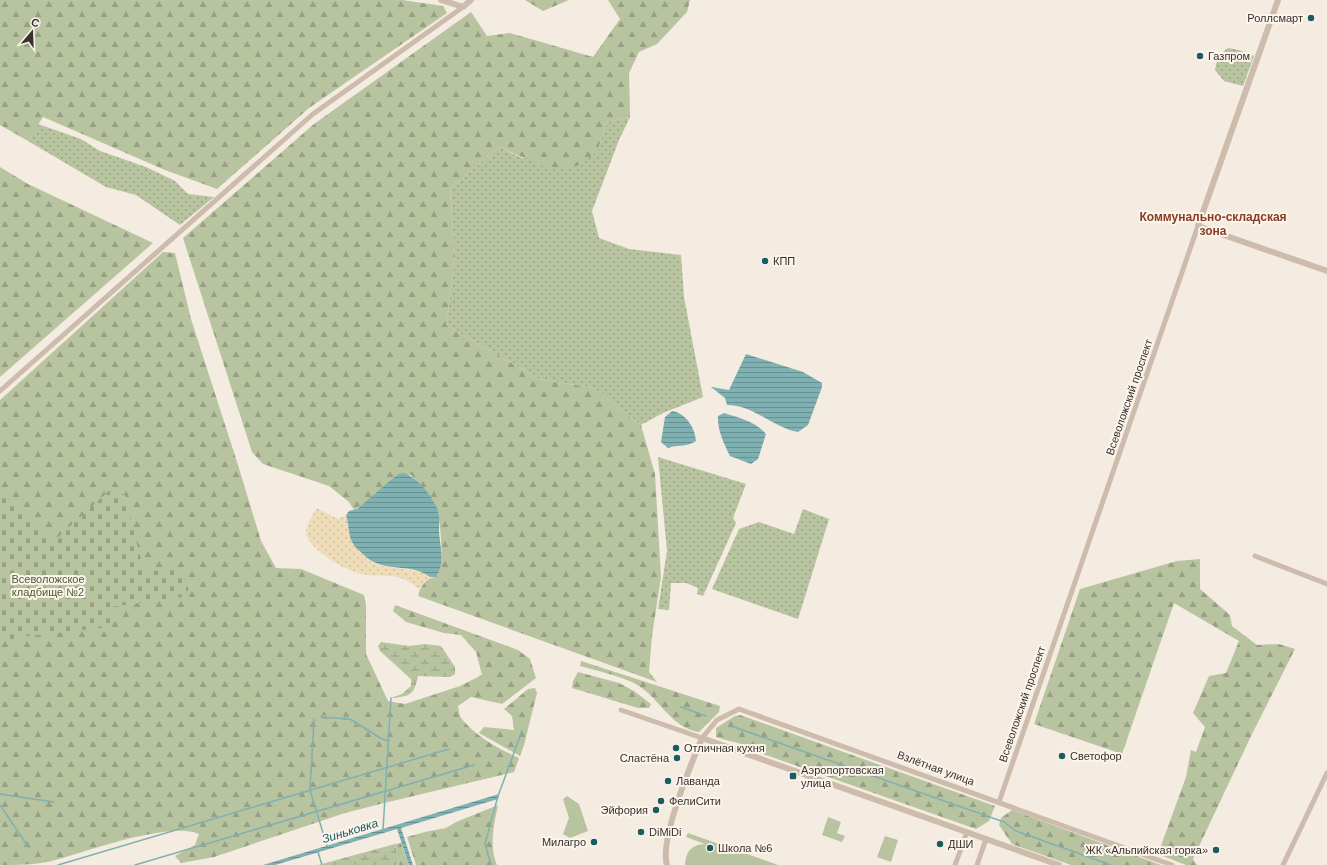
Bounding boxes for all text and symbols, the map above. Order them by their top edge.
north arrow [12,12,52,52]
place label: Роллсмарт [1247,12,1303,24]
marker: Роллсмарт [1306,13,1316,23]
text: С [30,16,41,30]
place label: Газпром [1208,50,1250,62]
marker: Газпром [1195,51,1205,61]
district label: Коммунально-складская зона [1139,210,1287,238]
place label: КПП [773,255,795,267]
marker: КПП [760,256,770,266]
street label: Всеволожский проспект [1103,337,1155,457]
park label: Всеволожское кладбище №2 [11,573,85,598]
street label: Всеволожский проспект [996,644,1048,764]
place label: Отличная кухня [684,742,765,754]
marker: Отличная кухня [671,743,681,753]
street label: Взлётная улица [896,748,977,788]
place label: Светофор [1070,750,1122,762]
marker: Светофор [1057,751,1067,761]
place label: Сластёна [620,752,670,764]
marker: Сластёна [672,753,682,763]
place label: Аэропортовская улица [801,764,884,789]
marker: Аэропортовская улица [788,771,798,781]
place label: Лаванда [676,775,721,787]
marker: Лаванда [663,776,673,786]
place label: ФелиСити [669,795,721,807]
marker: ФелиСити [656,796,666,806]
place label: Эйфория [601,804,648,816]
marker: Эйфория [651,805,661,815]
water label: Зиньковка [320,816,380,846]
place label: DiMiDi [649,826,681,838]
marker: DiMiDi [636,827,646,837]
place label: Милагро [542,836,586,848]
marker: Милагро [589,837,599,847]
place label: ДШИ [948,838,973,850]
marker: ДШИ [935,839,945,849]
place label: Школа №6 [718,842,772,854]
marker: Школа №6 [705,843,715,853]
place label: ЖК «Альпийская горка» [1086,844,1208,856]
marker: ЖК «Альпийская горка» [1211,845,1221,855]

